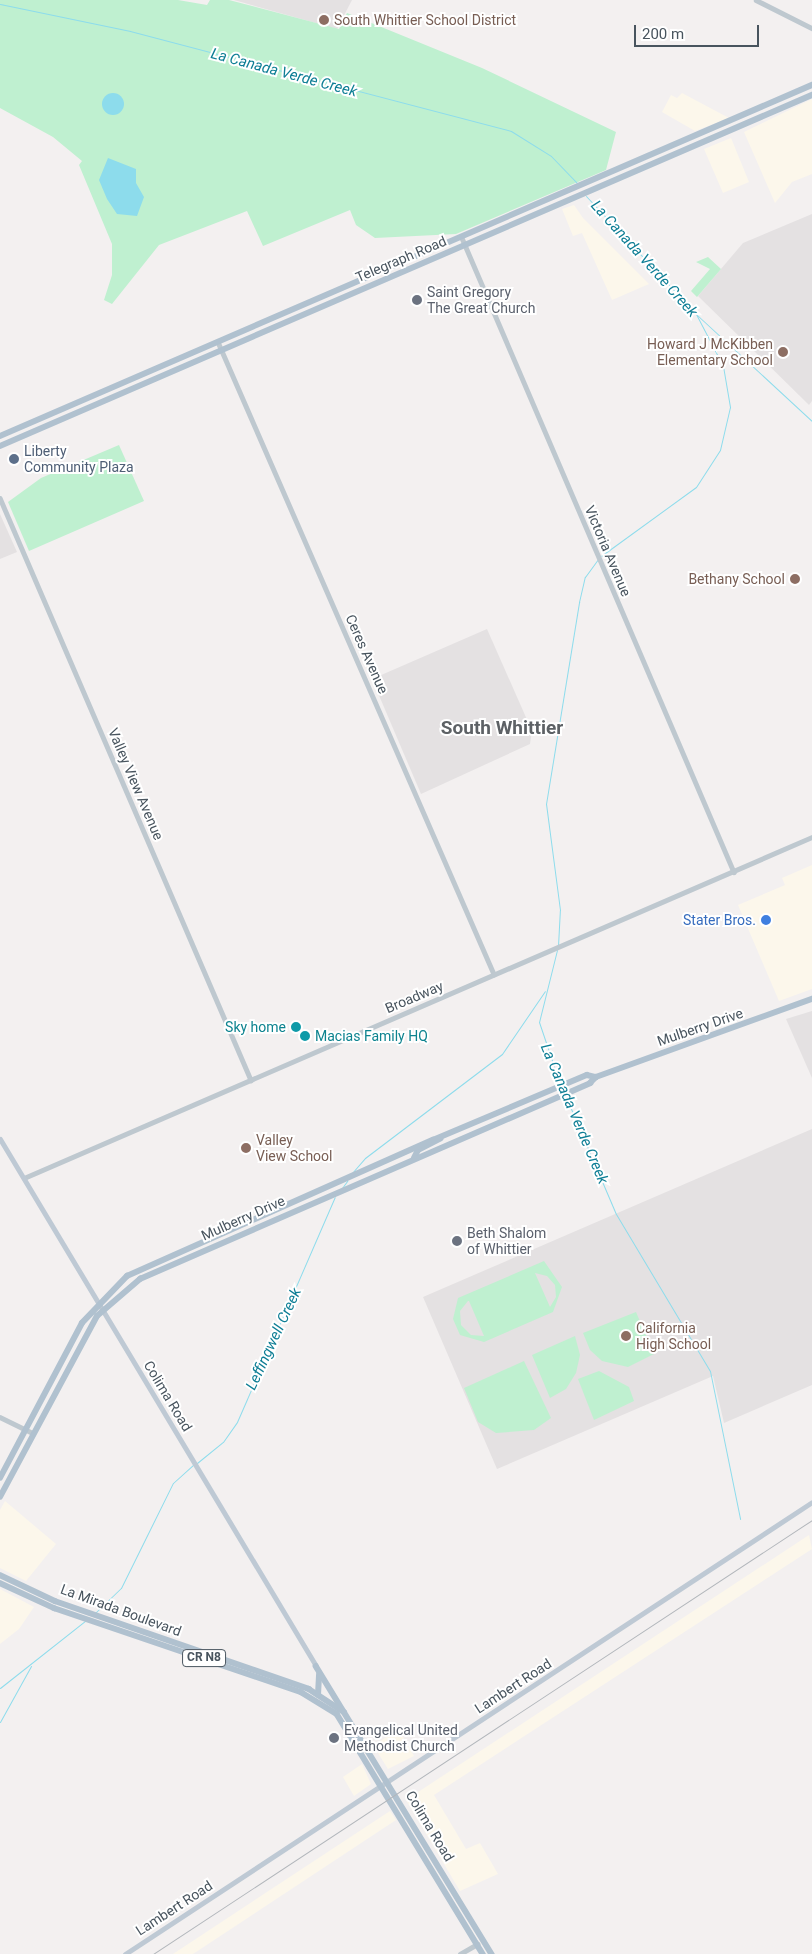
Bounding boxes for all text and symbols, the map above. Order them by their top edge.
place label: South Whittier School District [334,12,516,28]
marker: South Whittier School District [318,14,330,26]
scale bar [637,15,762,47]
text: 200 m [642,25,684,43]
water label: La Canada Verde Creek [209,45,359,101]
water label: La Canada Verde Creek [587,197,701,321]
street label: Telegraph Road [353,232,449,286]
place label: Saint Gregory The Great Church [427,284,535,316]
marker: Saint Gregory The Great Church [411,294,423,306]
place label: Howard J McKibben Elementary School [647,336,773,368]
marker: Howard J McKibben Elementary School [777,346,789,358]
place label: Liberty Community Plaza [24,443,134,476]
marker: Liberty Community Plaza [8,453,20,465]
street label: Victoria Avenue [581,503,635,599]
place label: Bethany School [688,571,785,587]
marker: Bethany School [789,573,801,585]
street label: Ceres Avenue [342,612,392,696]
district label: South Whittier [441,717,563,739]
street label: Valley View Avenue [105,726,167,842]
place label: Stater Bros. [683,912,756,928]
marker: Stater Bros. [760,914,772,926]
street label: Broadway [382,977,446,1017]
street label: Mulberry Drive [655,1004,745,1050]
place label: Sky home [225,1019,286,1035]
marker: Sky home [290,1021,302,1033]
place label: Macias Family HQ [315,1028,428,1044]
marker: Macias Family HQ [299,1030,311,1042]
water label: La Canada Verde Creek [536,1041,612,1187]
place label: Valley View School [256,1132,332,1164]
marker: Valley View School [240,1142,252,1154]
street label: Mulberry Drive [199,1192,287,1244]
place label: Beth Shalom of Whittier [467,1225,546,1258]
marker: Beth Shalom of Whittier [451,1235,463,1247]
water label: Leffingwell Creek [242,1285,306,1393]
place label: California High School [636,1320,711,1352]
marker: California High School [620,1330,632,1342]
street label: Colima Road [140,1358,196,1434]
street label: La Mirada Boulevard [58,1580,184,1640]
road number: CR N8 [182,1649,226,1668]
street label: Lambert Road [472,1655,554,1717]
place label: Evangelical United Methodist Church [344,1722,458,1754]
marker: Evangelical United Methodist Church [328,1732,340,1744]
street label: Colima Road [402,1788,458,1864]
street label: Lambert Road [133,1877,215,1939]

